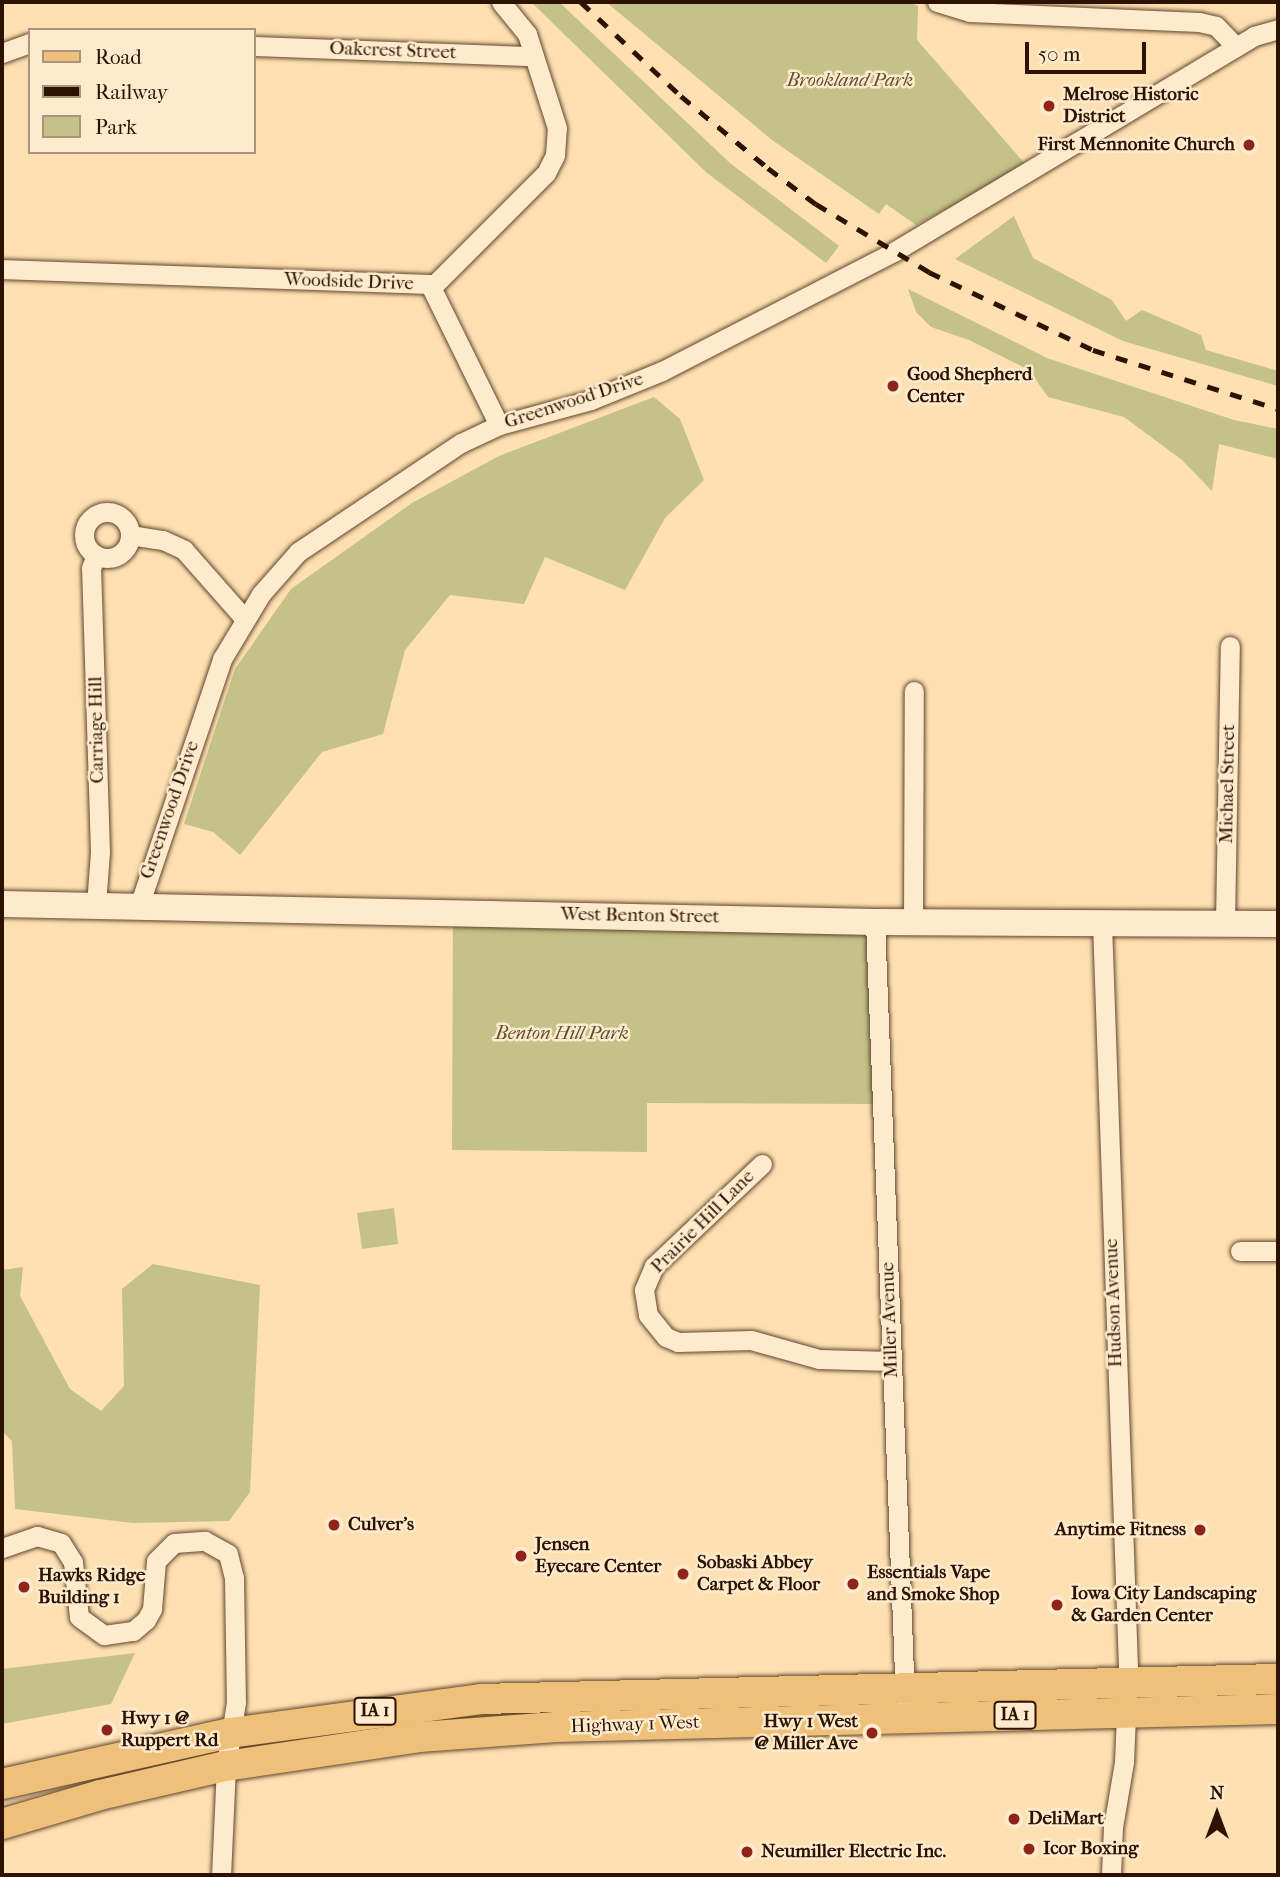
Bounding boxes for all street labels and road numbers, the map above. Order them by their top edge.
street label: Oakcrest Street [329,37,457,65]
street label: Woodside Drive [284,268,414,296]
street label: Greenwood Drive [502,368,646,434]
street label: Carriage Hill [85,676,109,784]
street label: Michael Street [1216,724,1240,844]
street label: Greenwood Drive [136,738,204,882]
street label: West Benton Street [560,903,720,929]
street label: Prairie Hill Lane [647,1166,759,1278]
street label: Hudson Avenue [1100,1238,1128,1368]
street label: Miller Avenue [877,1262,903,1378]
road number: IA 1 [352,1696,398,1726]
road number: IA 1 [992,1700,1038,1730]
street label: Highway 1 West [570,1711,700,1739]

